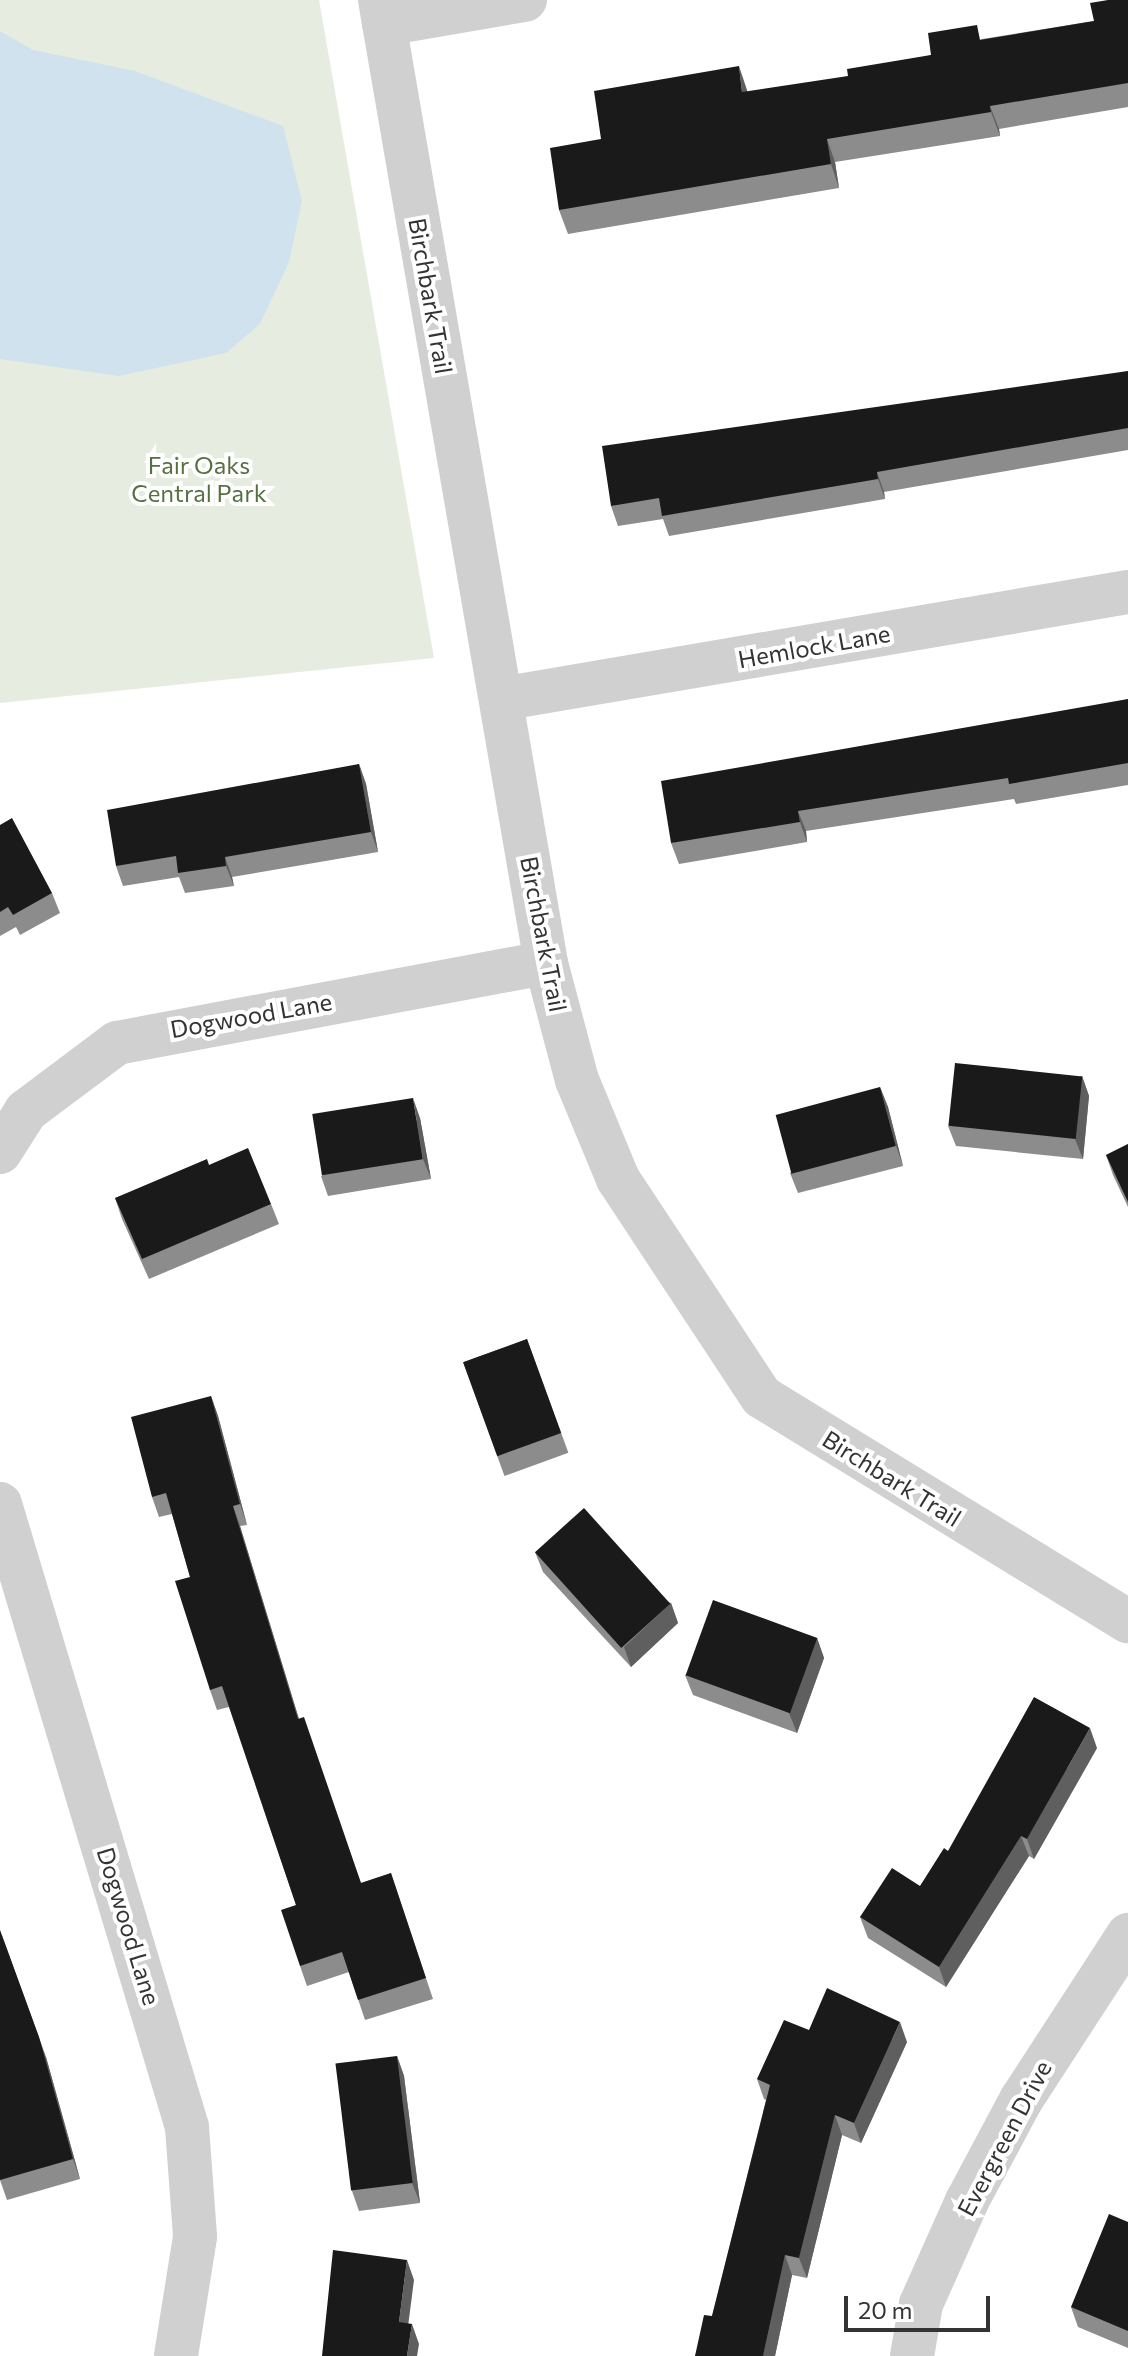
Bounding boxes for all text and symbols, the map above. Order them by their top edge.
street label: Birchbark Trail [403,216,459,376]
park label: Fair Oaks Central Park [131,451,267,507]
street label: Hemlock Lane [736,618,892,674]
street label: Birchbark Trail [515,854,573,1014]
street label: Dogwood Lane [168,987,334,1043]
street label: Birchbark Trail [817,1424,967,1532]
street label: Dogwood Lane [91,1844,167,2008]
street label: Evergreen Drive [951,2055,1057,2221]
scale bar [848,2280,994,2330]
text: 20 m [858,2295,912,2324]

